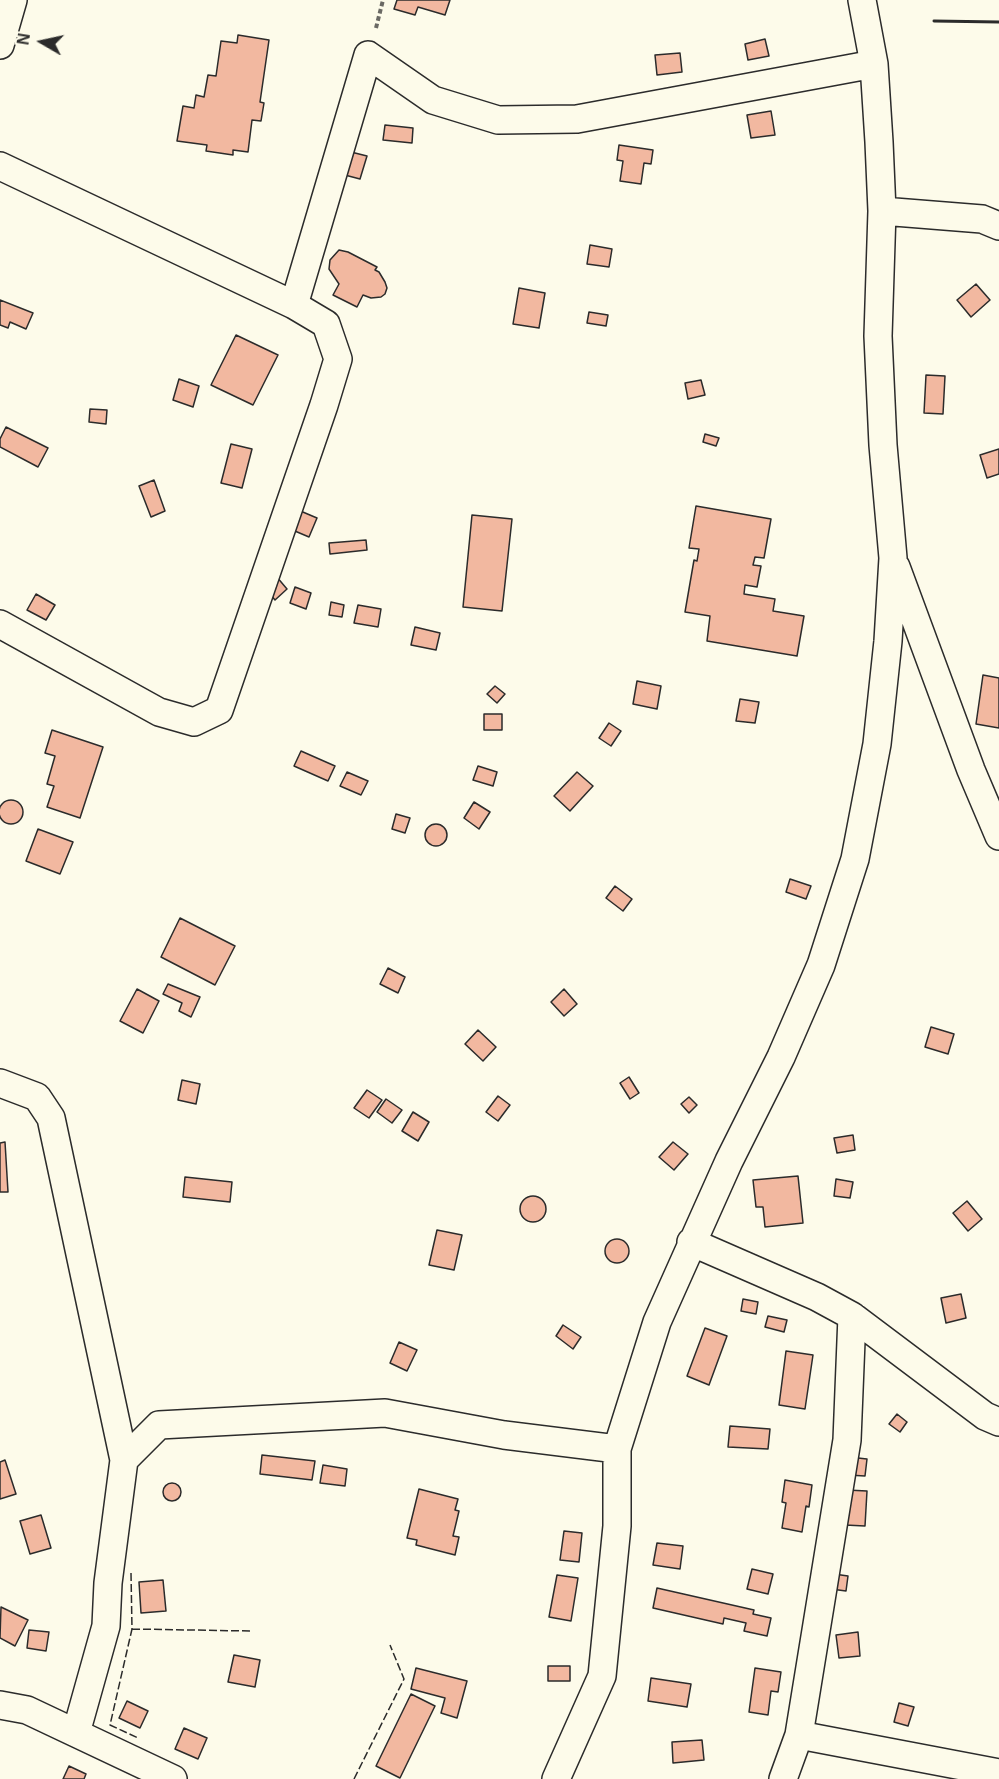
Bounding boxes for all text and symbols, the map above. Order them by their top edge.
north arrow [12,12,72,72]
text: N [14,32,33,46]

